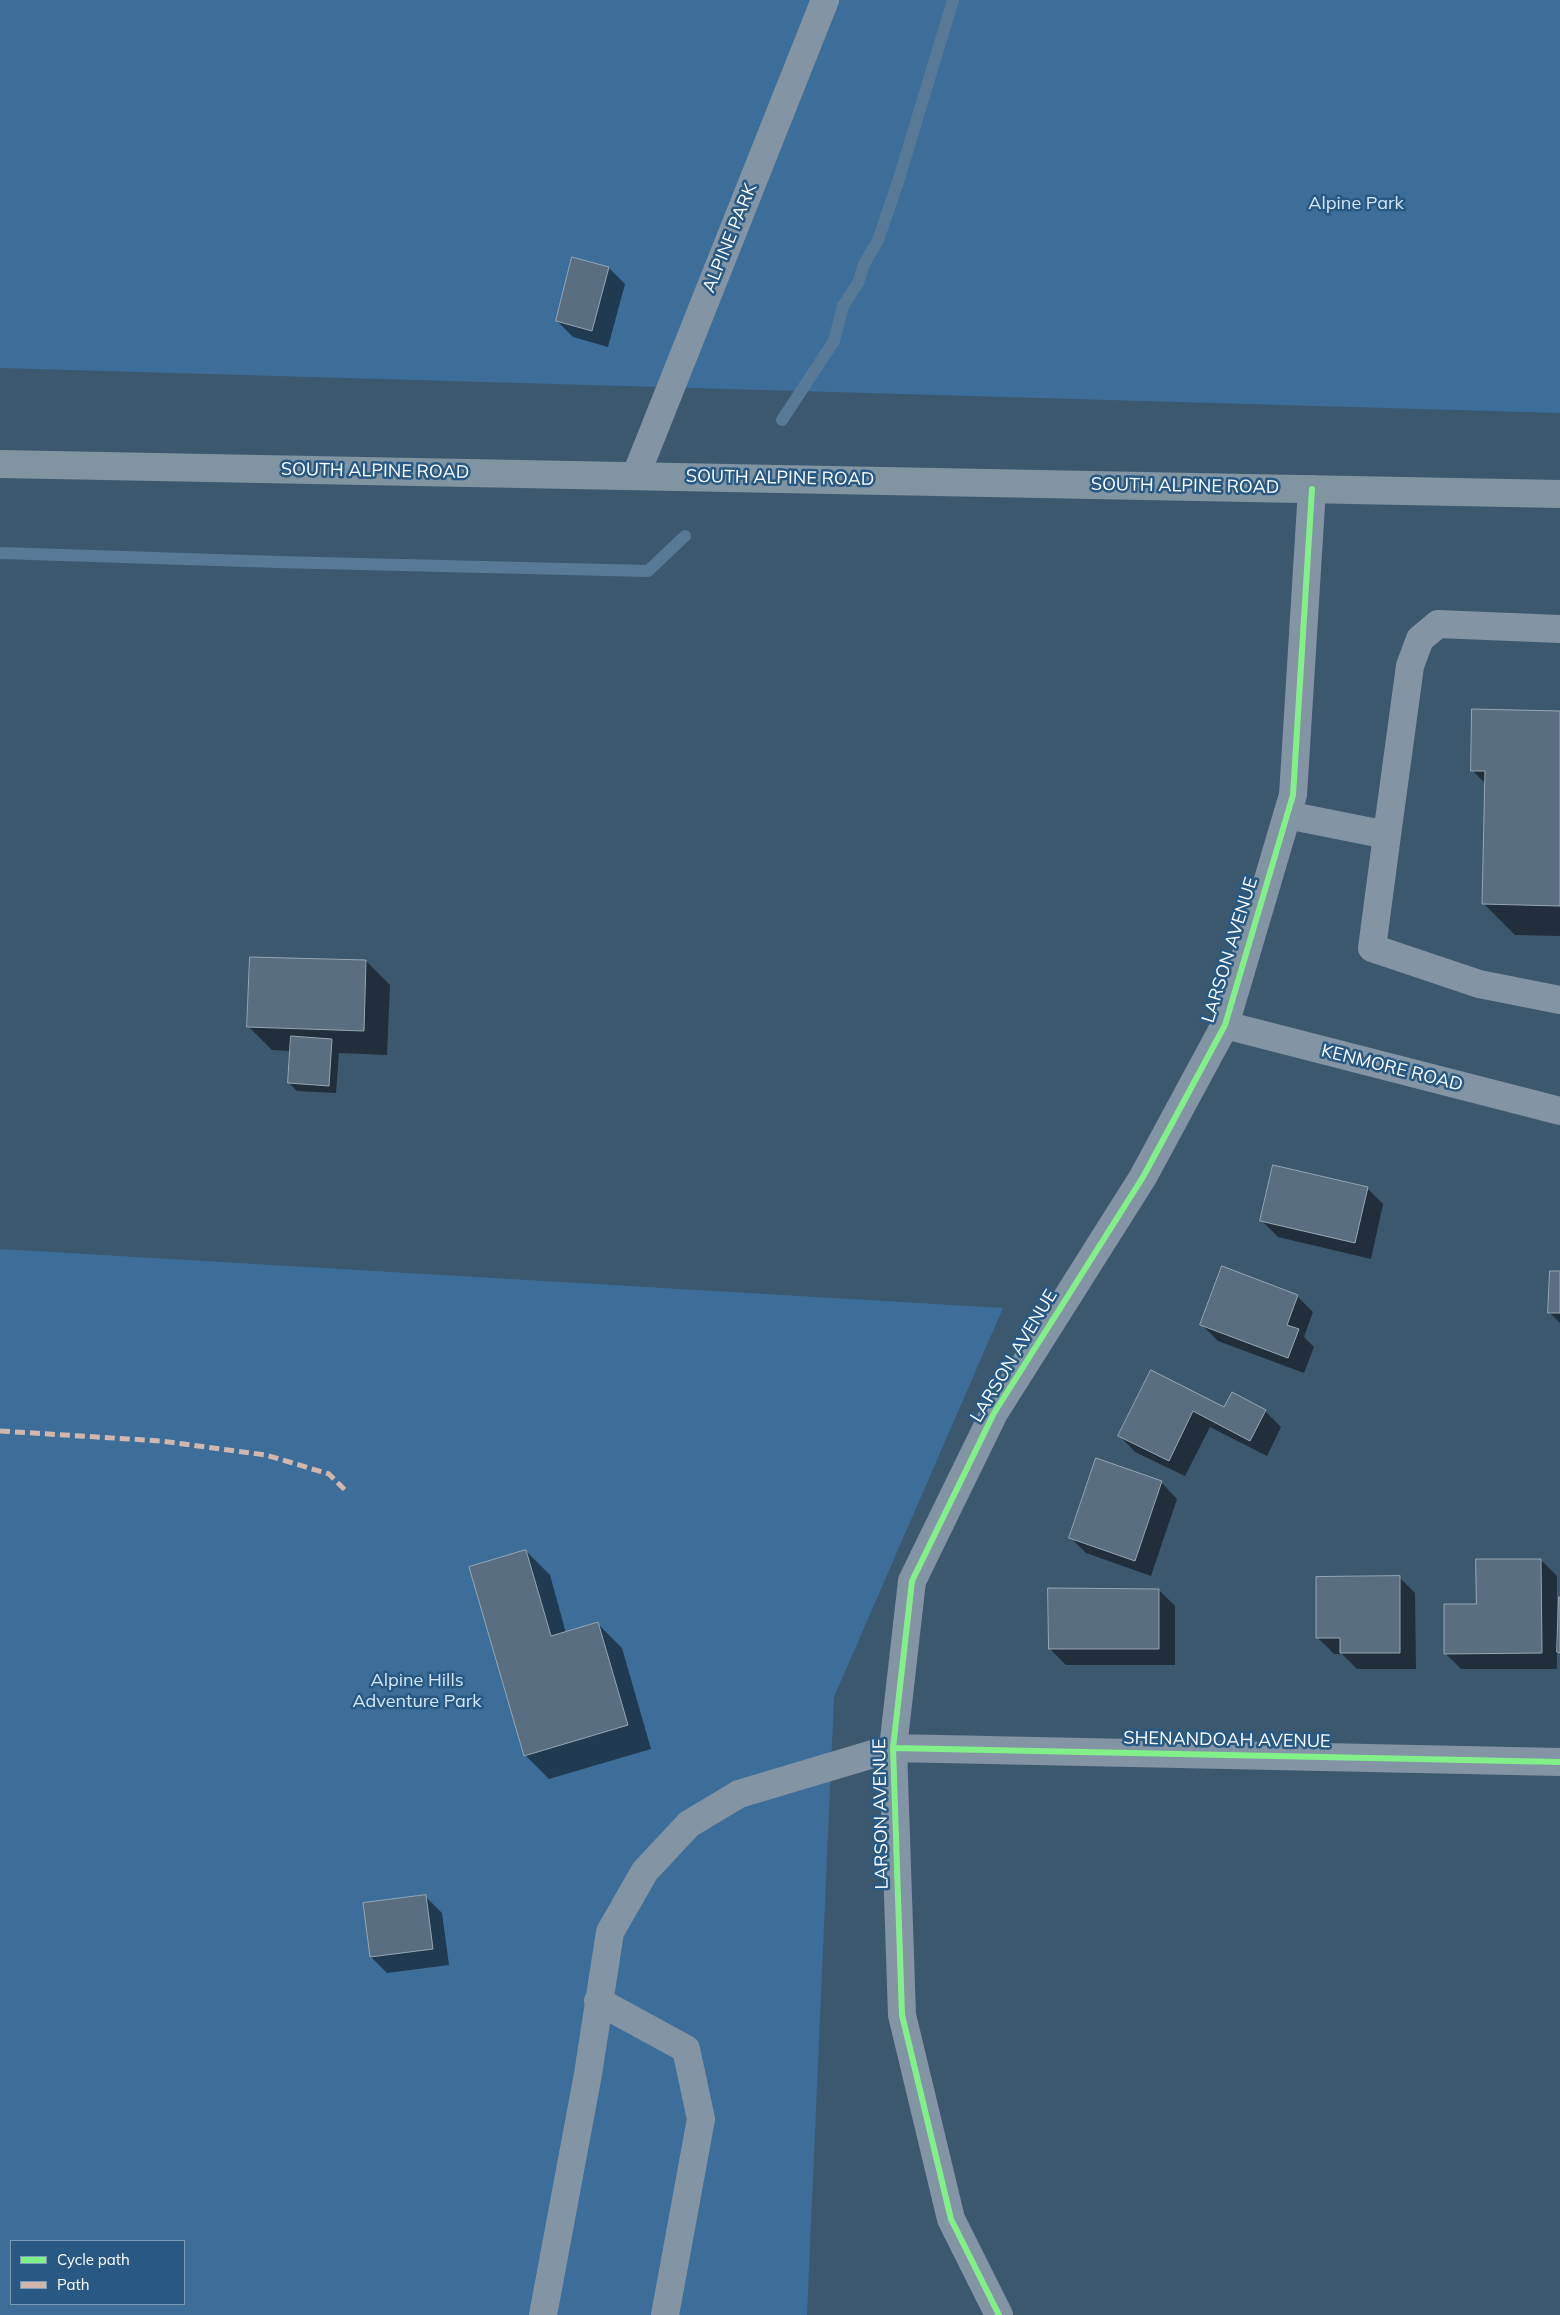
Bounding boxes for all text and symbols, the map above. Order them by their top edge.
street label: ALPINE PARK [698,180,762,296]
park label: Alpine Park [1308,193,1404,215]
street label: SOUTH ALPINE ROAD [281,459,469,483]
street label: SOUTH ALPINE ROAD [686,466,874,490]
street label: SOUTH ALPINE ROAD [1091,474,1279,498]
street label: LARSON AVENUE [1198,875,1262,1025]
street label: KENMORE ROAD [1319,1040,1465,1096]
street label: LARSON AVENUE [966,1286,1062,1426]
park label: Alpine Hills Adventure Park [352,1670,482,1712]
street label: SHENANDOAH AVENUE [1123,1727,1331,1753]
street label: LARSON AVENUE [869,1738,893,1890]
legend [10,2240,185,2305]
text: Cycle path [57,2250,130,2269]
text: Path [57,2275,89,2294]

